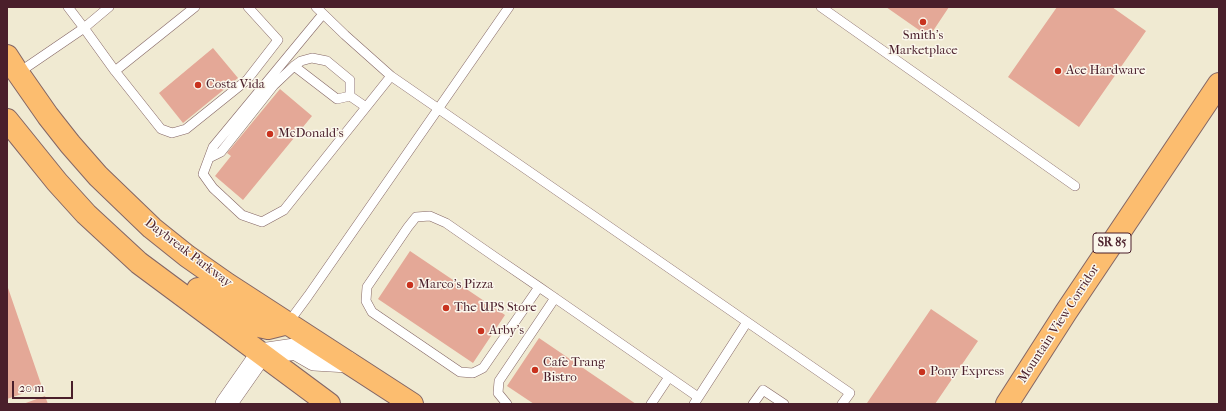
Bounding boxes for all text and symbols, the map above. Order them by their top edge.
marker: Smith's Marketplace [918,17,928,27]
place label: Smith's Marketplace [888,28,958,59]
place label: Ace Hardware [1066,63,1145,79]
marker: Ace Hardware [1053,66,1063,76]
place label: Costa Vida [206,77,265,93]
marker: Costa Vida [193,80,203,90]
place label: McDonald's [278,126,343,142]
marker: McDonald's [265,129,275,139]
street label: Daybreak Parkway [141,215,235,291]
road number: SR 85 [1093,233,1131,253]
street label: Mountain View Corridor [1015,262,1103,386]
place label: Marco's Pizza [418,277,493,293]
marker: Marco's Pizza [405,280,415,290]
place label: The UPS Store [454,300,537,316]
marker: The UPS Store [441,303,451,313]
place label: Arby's [489,323,524,339]
marker: Arby's [476,326,486,336]
place label: Cafe Trang Bistro [543,355,605,386]
place label: Pony Express [930,364,1004,380]
marker: Cafe Trang Bistro [530,365,540,375]
marker: Pony Express [917,367,927,377]
scale bar [14,373,75,399]
text: 20 m [19,381,44,395]

